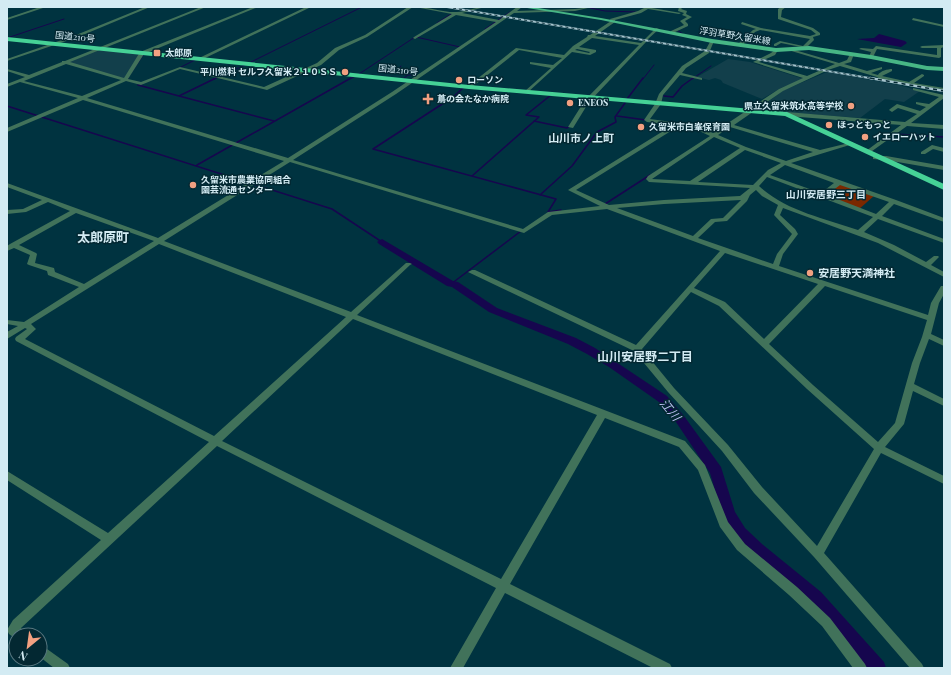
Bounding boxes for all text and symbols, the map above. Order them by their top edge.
street label: 浮羽草野久留米線 [699,23,773,47]
street label: 国道210号 [55,28,96,44]
place label: 太郎原 [165,46,192,58]
marker: 太郎原 [152,48,162,58]
street label: 国道210号 [378,61,419,77]
place label: 平川燃料 セルフ久留米２１０ＳＳ [200,65,337,77]
marker: 平川燃料 セルフ久留米２１０ＳＳ [340,67,350,77]
place label: ローソン [467,73,503,85]
marker: ローソン [454,75,464,85]
place label: 蔦の会たなか病院 [437,92,509,104]
marker: 蔦の会たなか病院 [422,93,434,105]
place label: ENEOS [578,96,608,108]
marker: ENEOS [565,98,575,108]
place label: 県立久留米筑水高等学校 [744,99,844,111]
marker: 県立久留米筑水高等学校 [846,101,856,111]
place label: ほっともっと [837,118,891,130]
place label: 久留米市白峯保育園 [649,120,730,132]
marker: ほっともっと [824,120,834,130]
marker: 久留米市白峯保育園 [636,122,646,132]
district label: 山川市ノ上町 [548,130,614,145]
place label: イエローハット [873,130,936,142]
marker: イエローハット [860,132,870,142]
place label: 久留米市農業協同組合 園芸流通センター [201,173,291,195]
marker: 久留米市農業協同組合 園芸流通センター [188,180,198,190]
district label: 山川安居野三丁目 [786,187,866,201]
district label: 太郎原町 [77,228,129,245]
place label: 安居野天満神社 [818,265,895,280]
marker: 安居野天満神社 [805,268,815,278]
district label: 山川安居野二丁目 [597,348,693,364]
water label: 江川 [657,395,686,425]
north arrow [8,627,48,667]
text: N [16,648,30,665]

